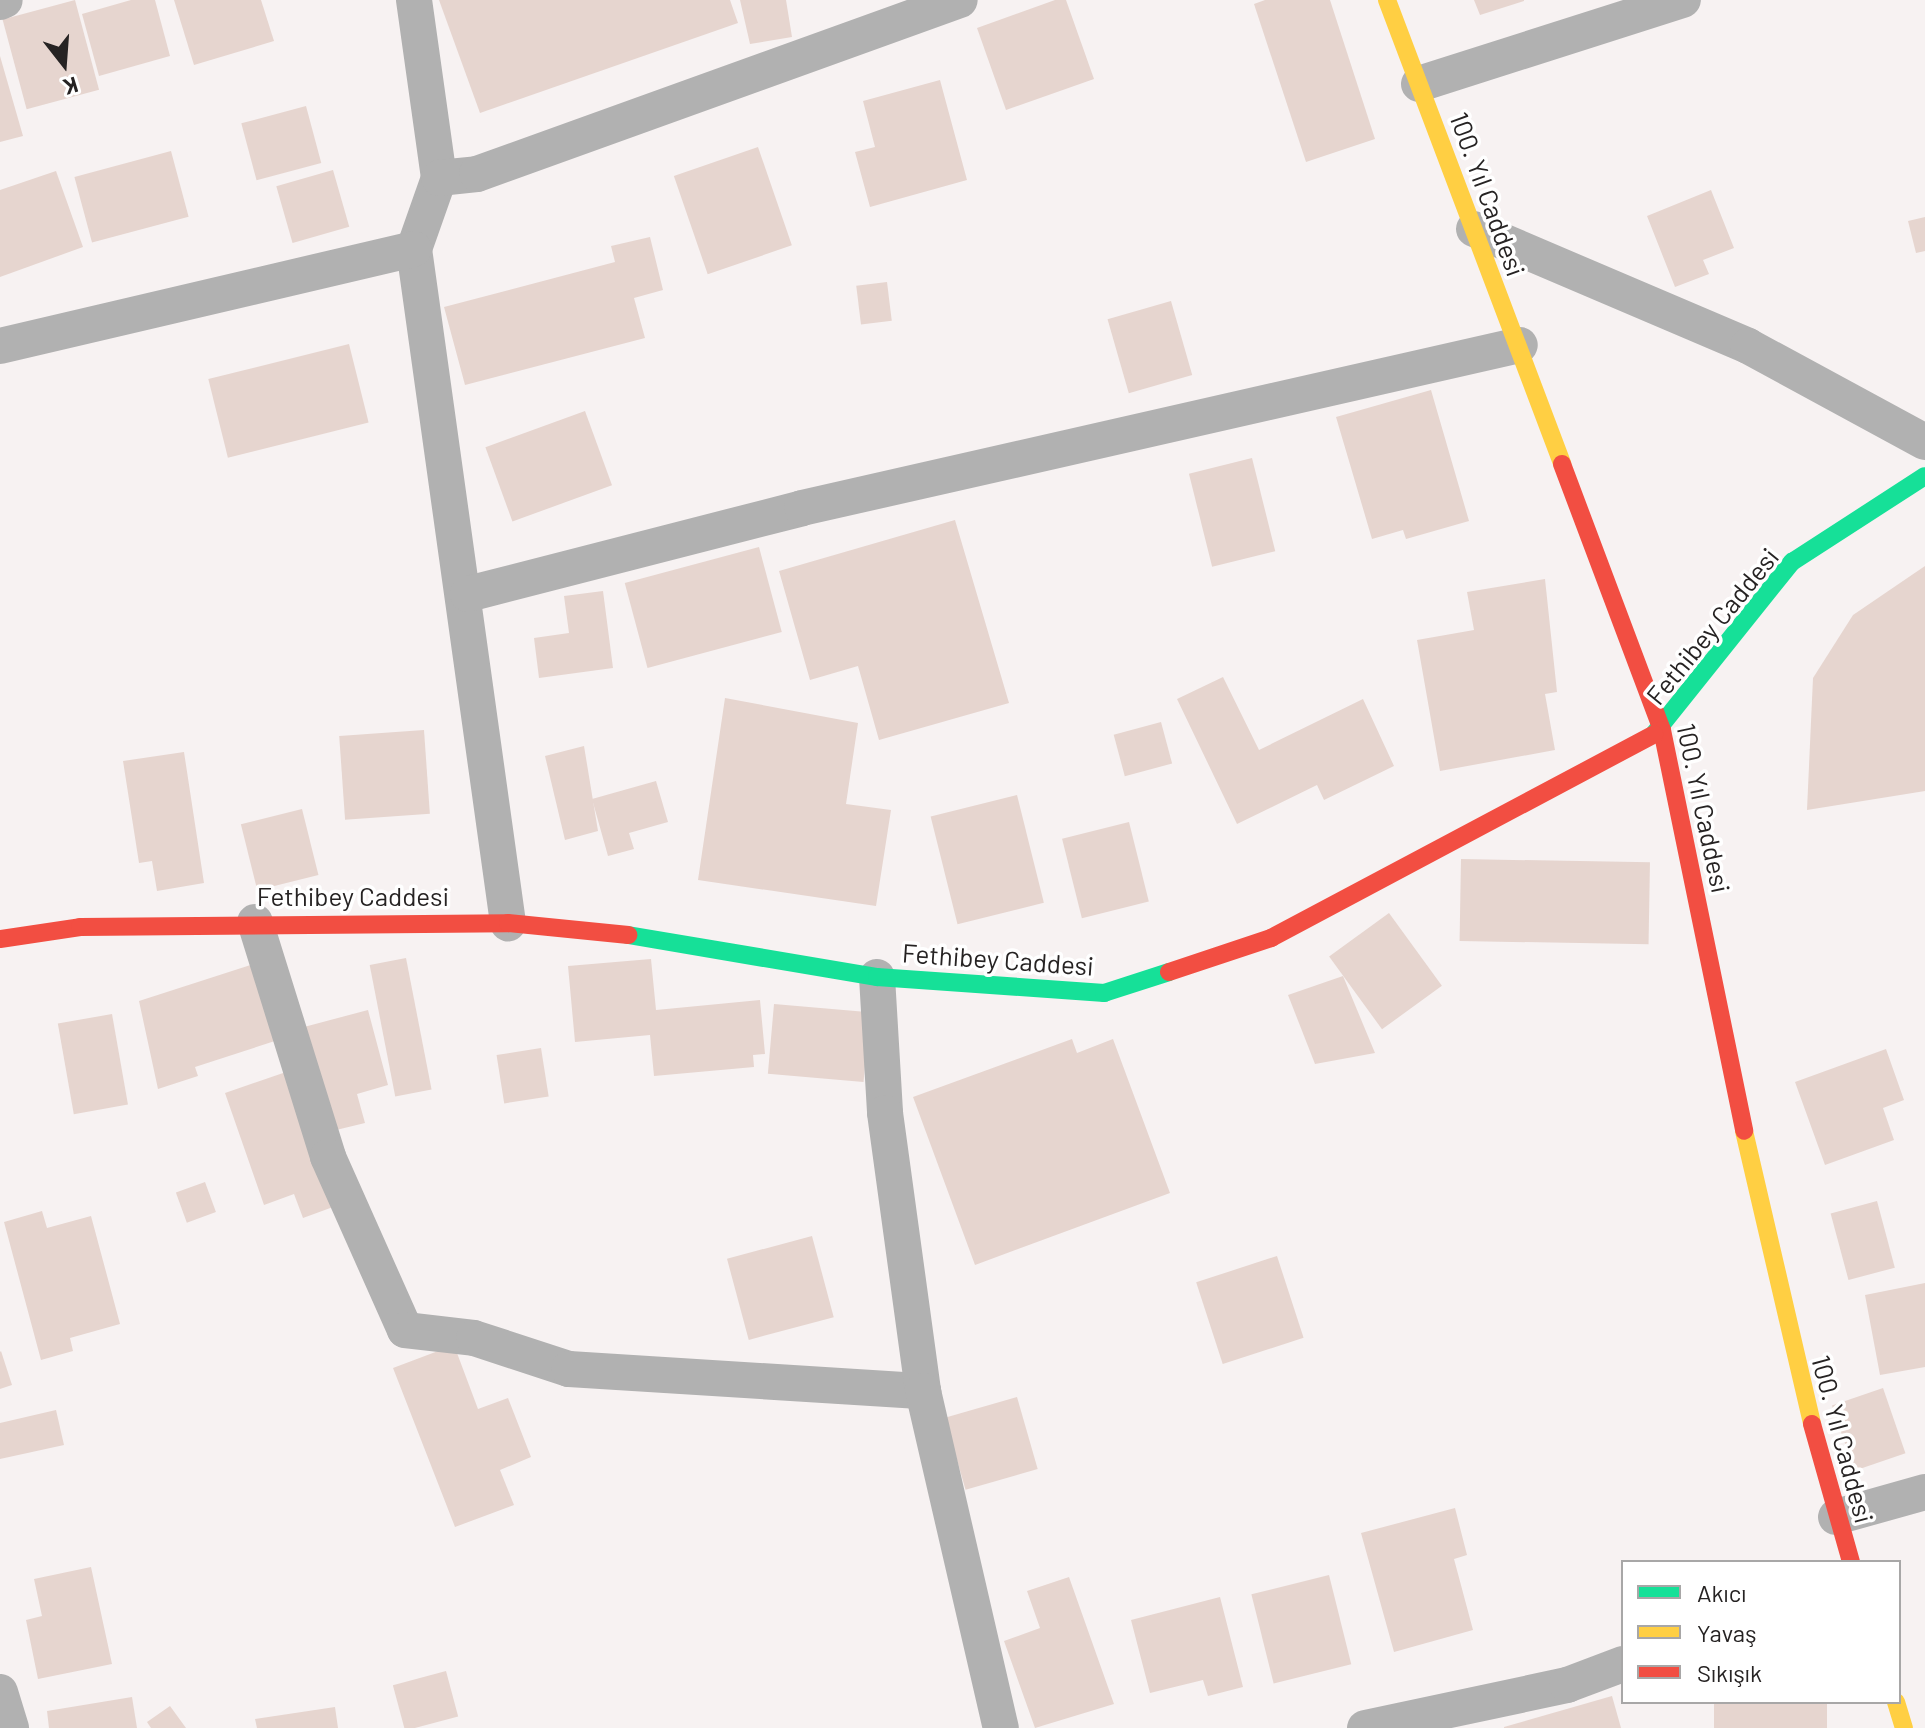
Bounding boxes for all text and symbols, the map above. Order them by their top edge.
north arrow [24,24,104,104]
text: K [61,73,81,101]
street label: 100. Yıl Caddesi [1444,108,1532,280]
street label: Fethibey Caddesi [1639,541,1785,711]
street label: 100. Yıl Caddesi [1671,720,1737,896]
street label: Fethibey Caddesi [257,880,449,912]
street label: Fethibey Caddesi [901,937,1095,981]
street label: 100. Yıl Caddesi [1806,1352,1880,1526]
legend [1621,1560,1901,1704]
text: Akıcı [1697,1578,1746,1607]
text: Yavaş [1697,1618,1757,1647]
text: Sıkışık [1697,1658,1762,1687]

